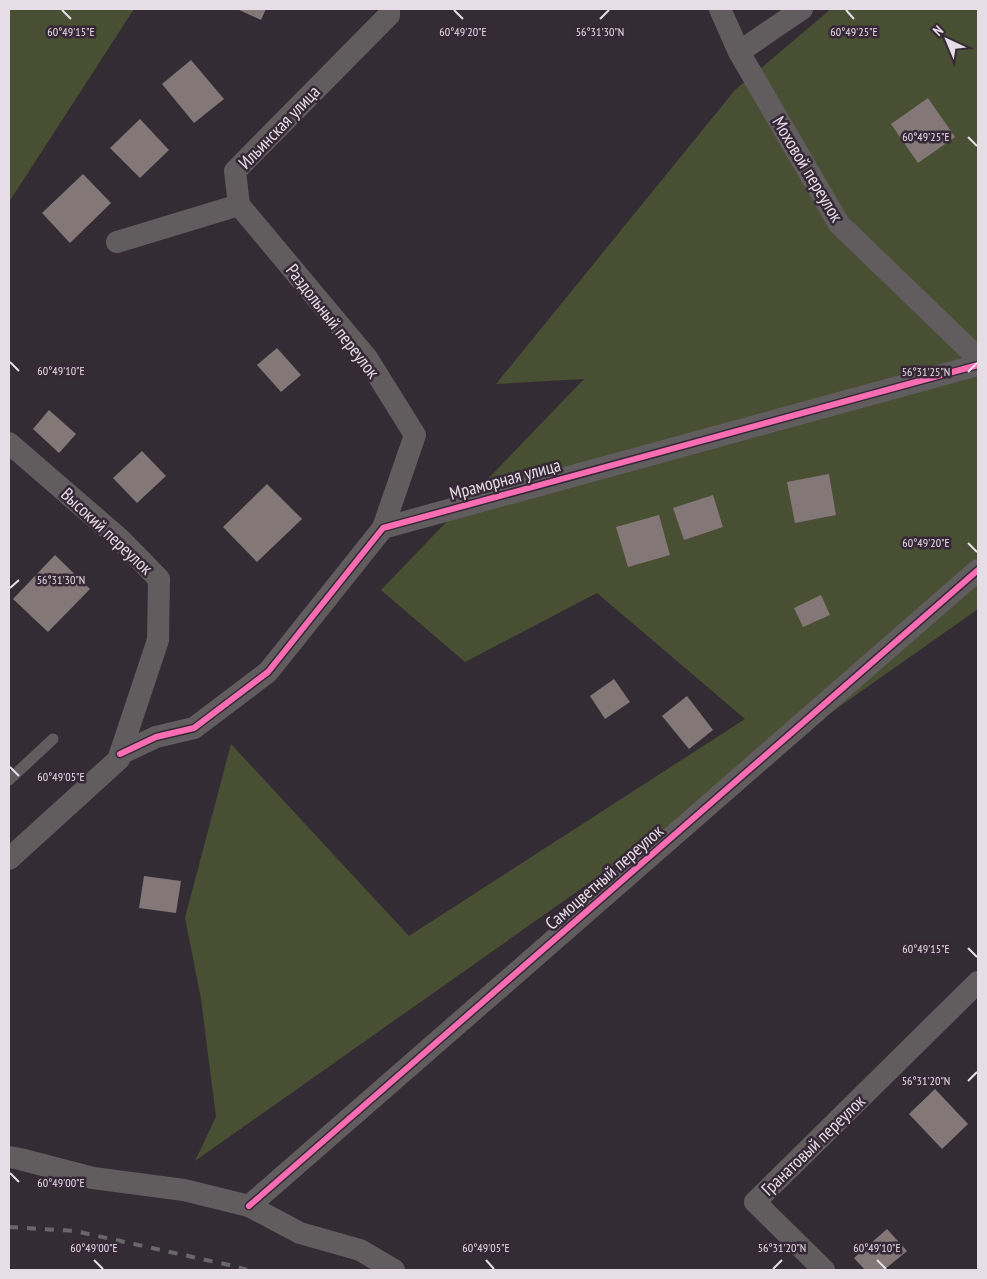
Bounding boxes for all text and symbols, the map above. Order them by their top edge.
north arrow [922,15,972,65]
text: N [929,22,947,40]
text: 60°49'15"E [47,24,95,39]
text: 60°49'20"E [439,24,487,39]
text: 56°31'30"N [576,24,624,39]
text: 60°49'25"E [830,24,878,39]
street label: Ильинская улица [233,80,325,174]
street label: Моховой переулок [767,112,849,226]
text: 60°49'25"E [902,129,950,144]
street label: Раздольный переулок [281,259,385,383]
text: 60°49'10"E [37,363,85,378]
text: 56°31'25"N [902,364,950,379]
street label: Мраморная улица [447,453,563,505]
street label: Высокий переулок [56,483,158,579]
text: 60°49'20"E [902,535,950,550]
text: 56°31'30"N [37,572,85,587]
text: 60°49'05"E [37,769,85,784]
street label: Самоцветный переулок [540,819,668,935]
text: 60°49'15"E [902,941,950,956]
text: 56°31'20"N [902,1073,950,1088]
street label: Гранатовый переулок [756,1090,870,1200]
text: 60°49'00"E [37,1175,85,1190]
text: 60°49'00"E [70,1240,118,1255]
text: 60°49'05"E [462,1240,510,1255]
text: 56°31'20"N [758,1240,806,1255]
text: 60°49'10"E [853,1240,901,1255]

